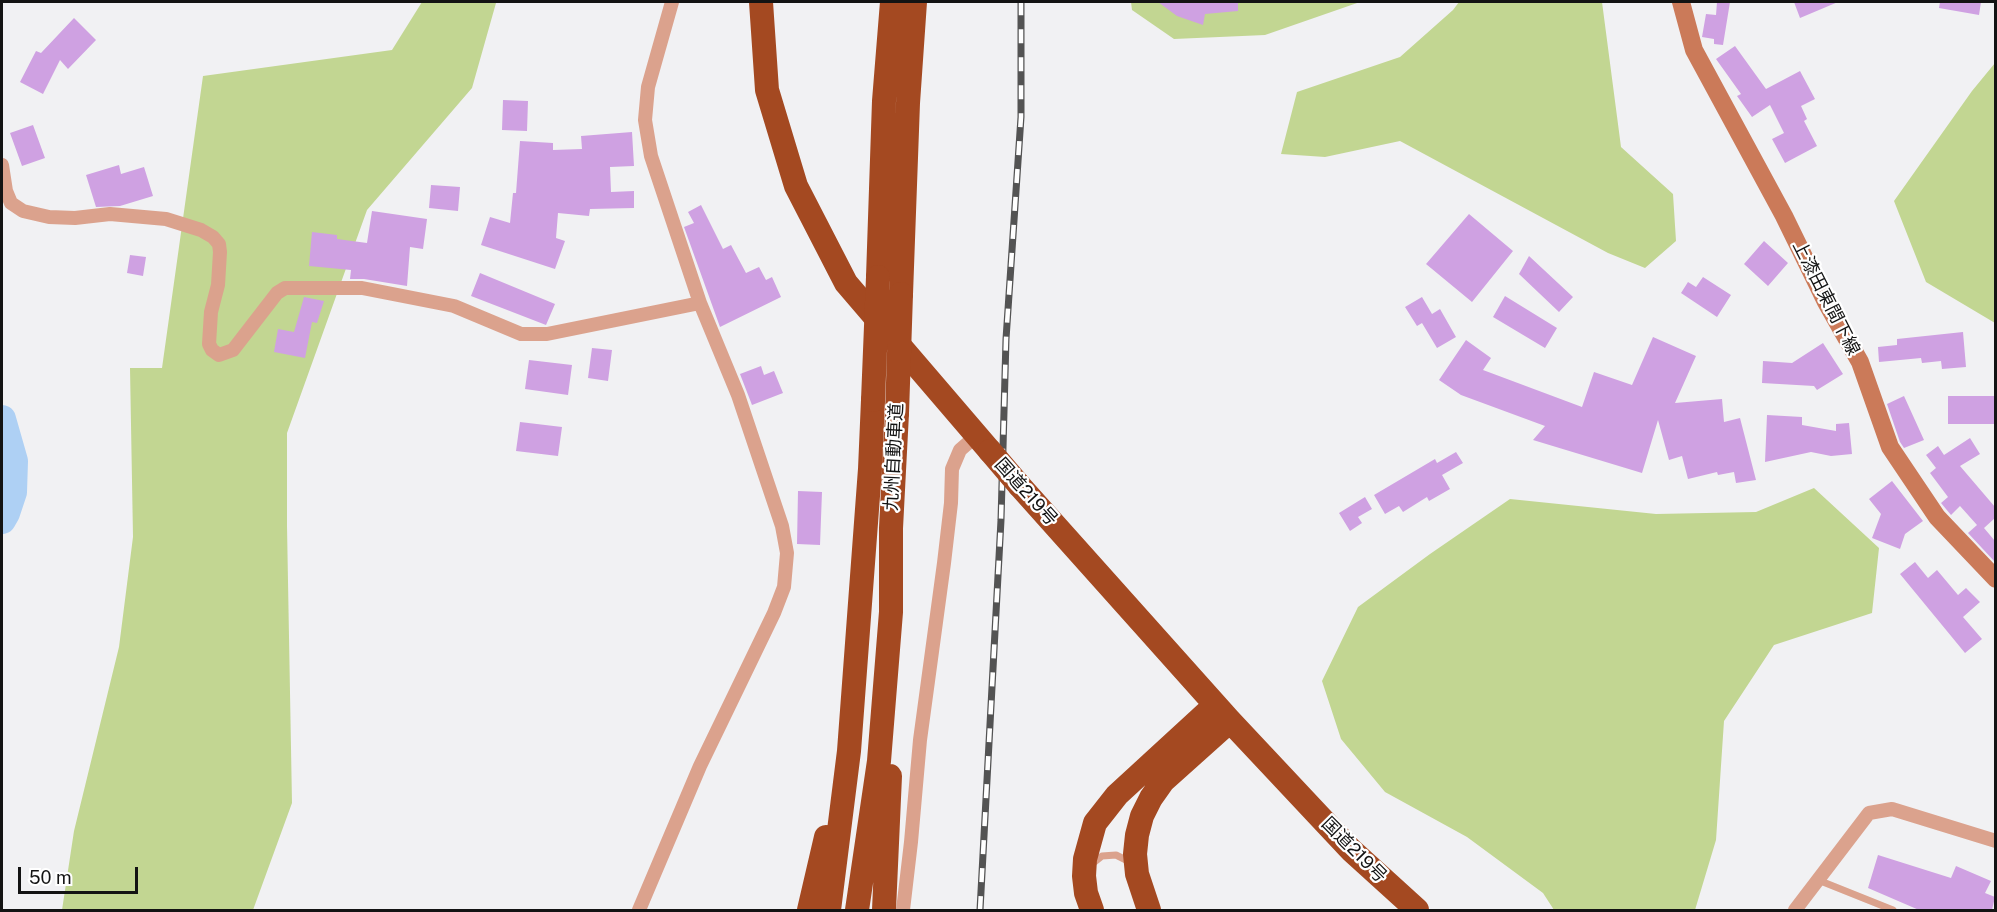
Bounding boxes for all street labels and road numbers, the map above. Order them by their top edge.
street label: 上漆田東間下線 [1788,237,1864,359]
street label: 九州自動車道 [880,403,908,511]
street label: 国道219号 [990,454,1062,530]
street label: 国道219号 [1317,813,1391,887]

